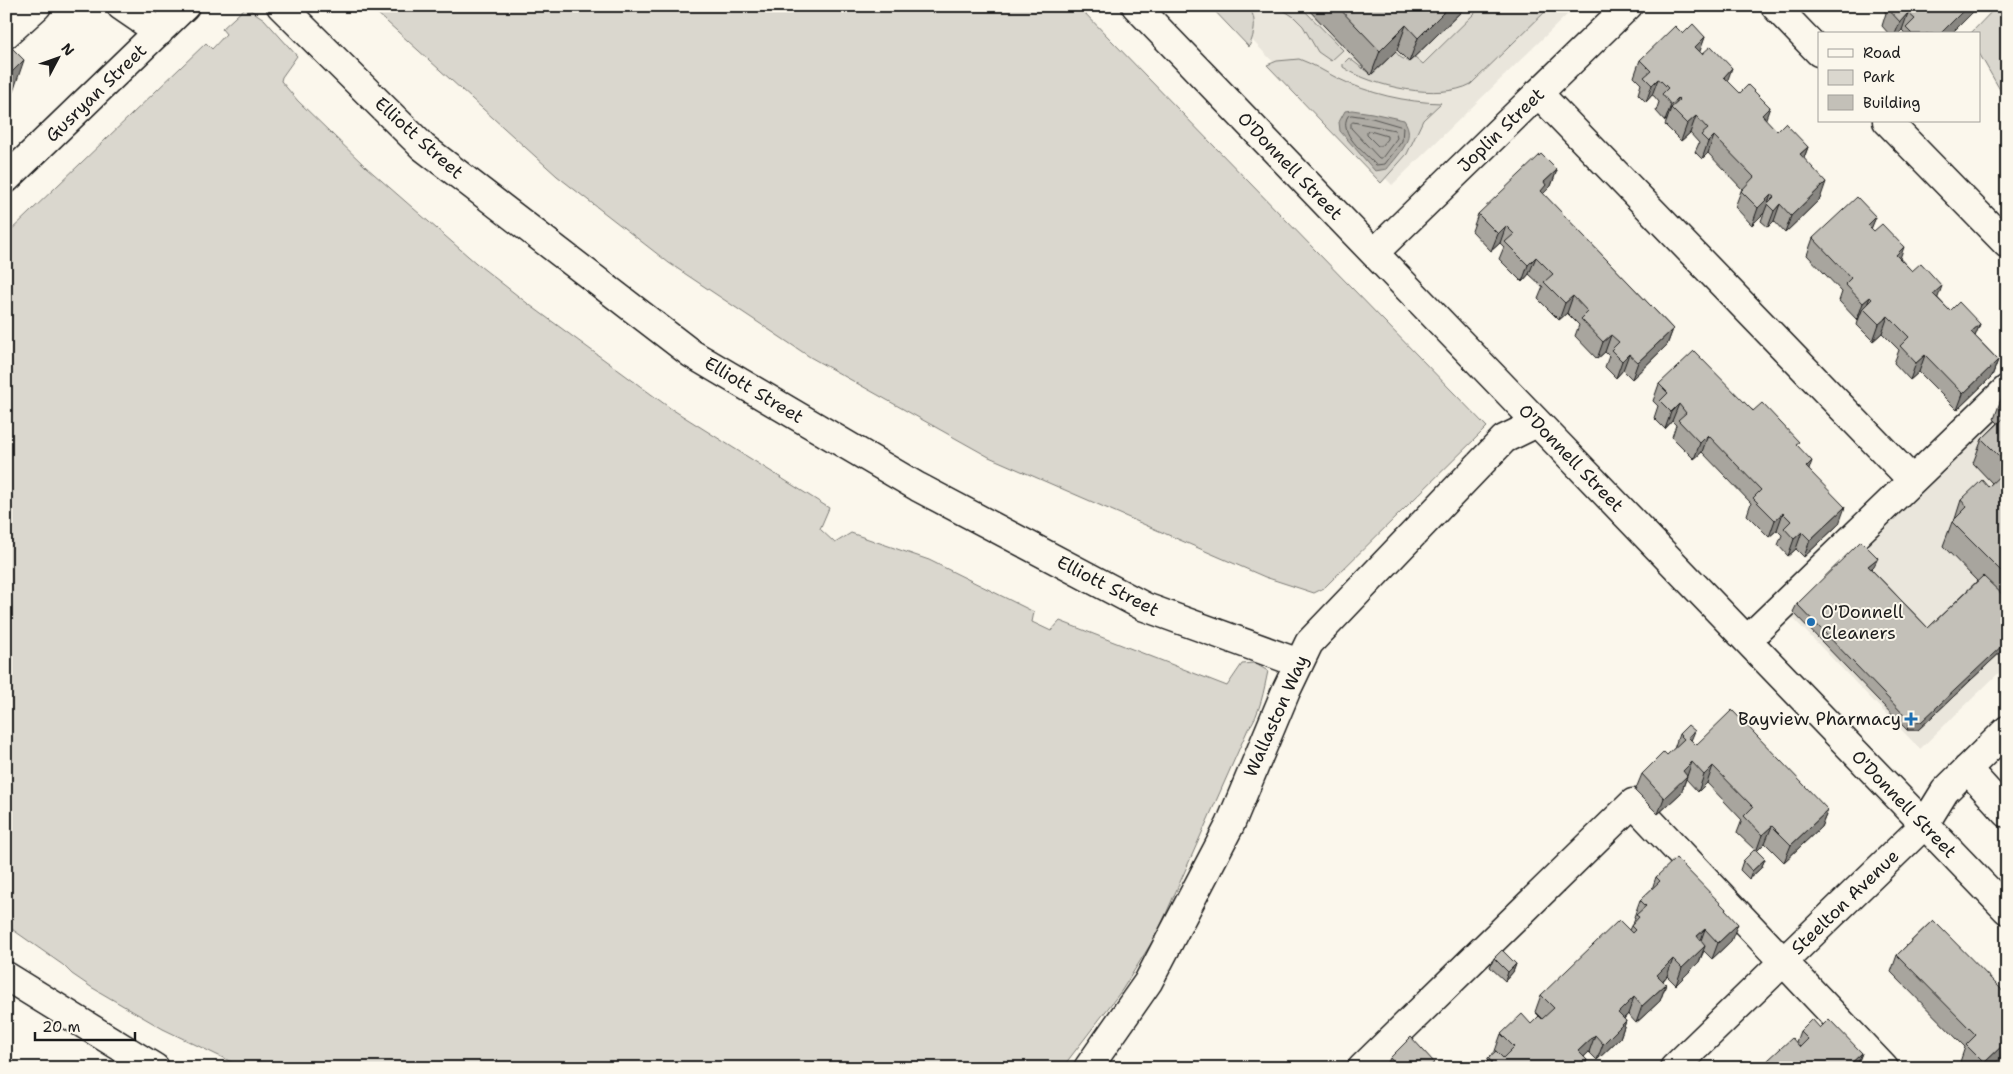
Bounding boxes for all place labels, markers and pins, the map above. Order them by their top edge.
place label: O'Donnell Cleaners [1821,600,1904,645]
marker: O'Donnell Cleaners [1805,616,1817,628]
place label: Bayview Pharmacy [1738,707,1901,731]
marker: Bayview Pharmacy [1905,713,1917,725]

